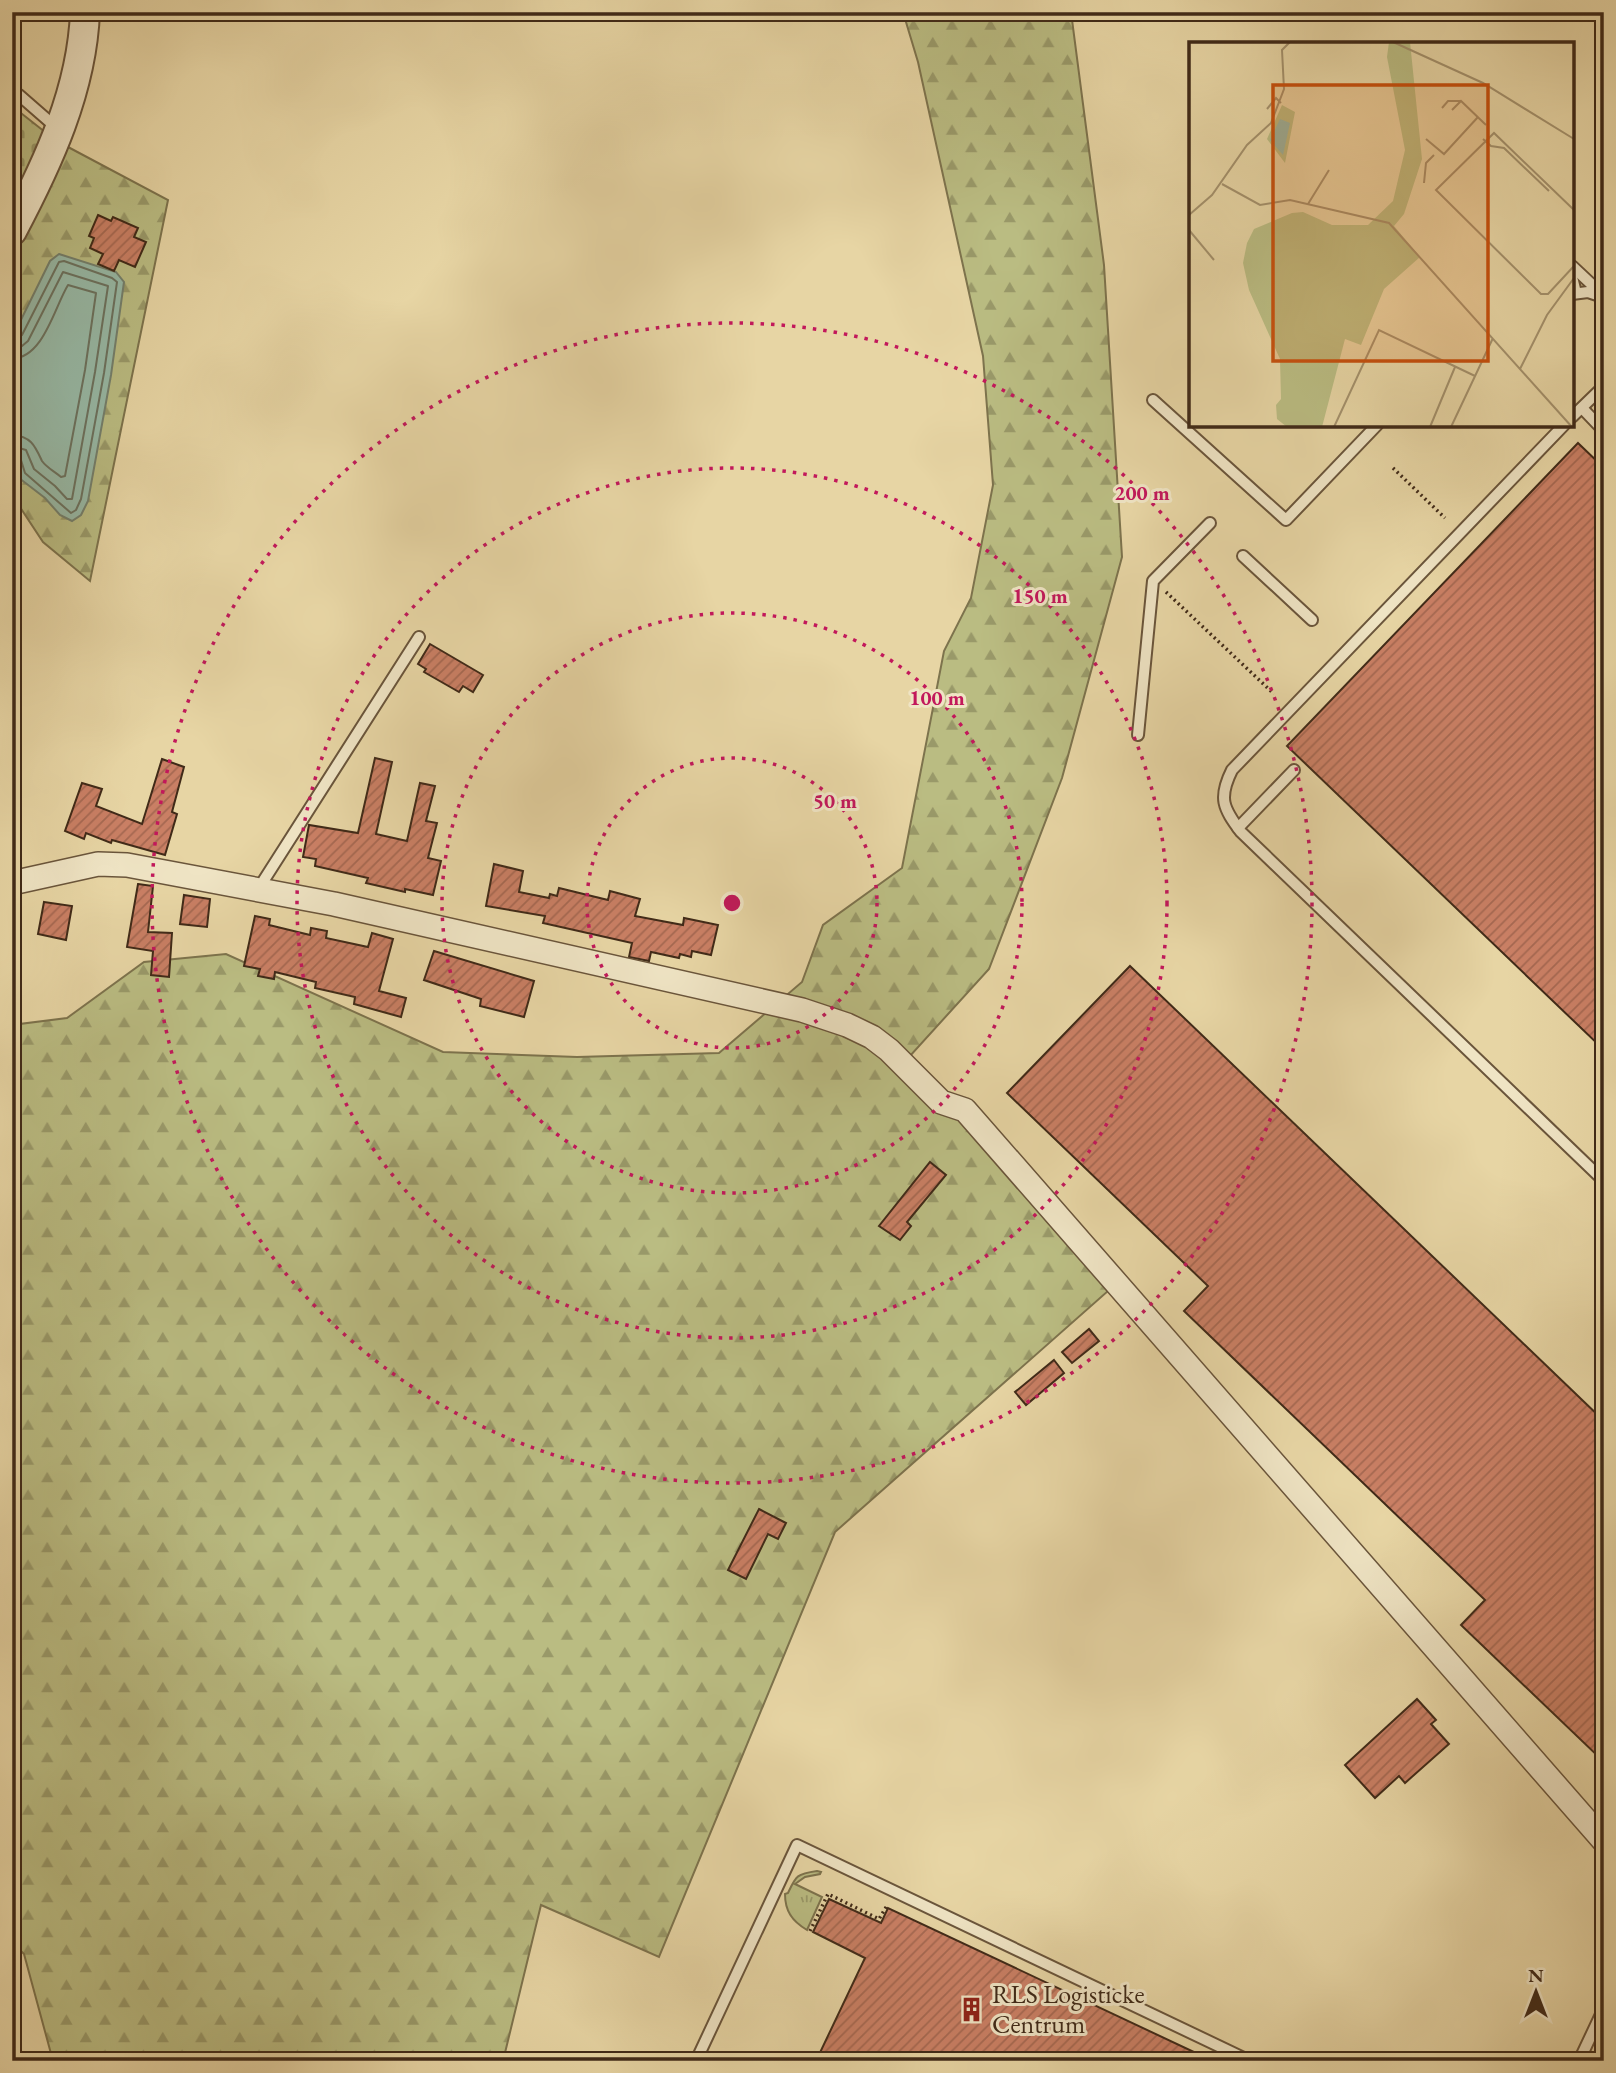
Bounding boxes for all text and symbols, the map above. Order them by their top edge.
inset map [1189,42,1574,427]
text: 200 m [1114,479,1170,506]
text: 150 m [1012,582,1068,609]
text: 100 m [909,684,965,711]
text: 50 m [813,787,857,814]
centre of rings [720,891,744,915]
north arrow [1500,1958,1570,2028]
text: N [1528,1963,1544,1988]
place label: RLS Logisticke Centrum [992,1977,1145,2041]
building icon: RLS Logisticke Centrum [958,1995,986,2023]

